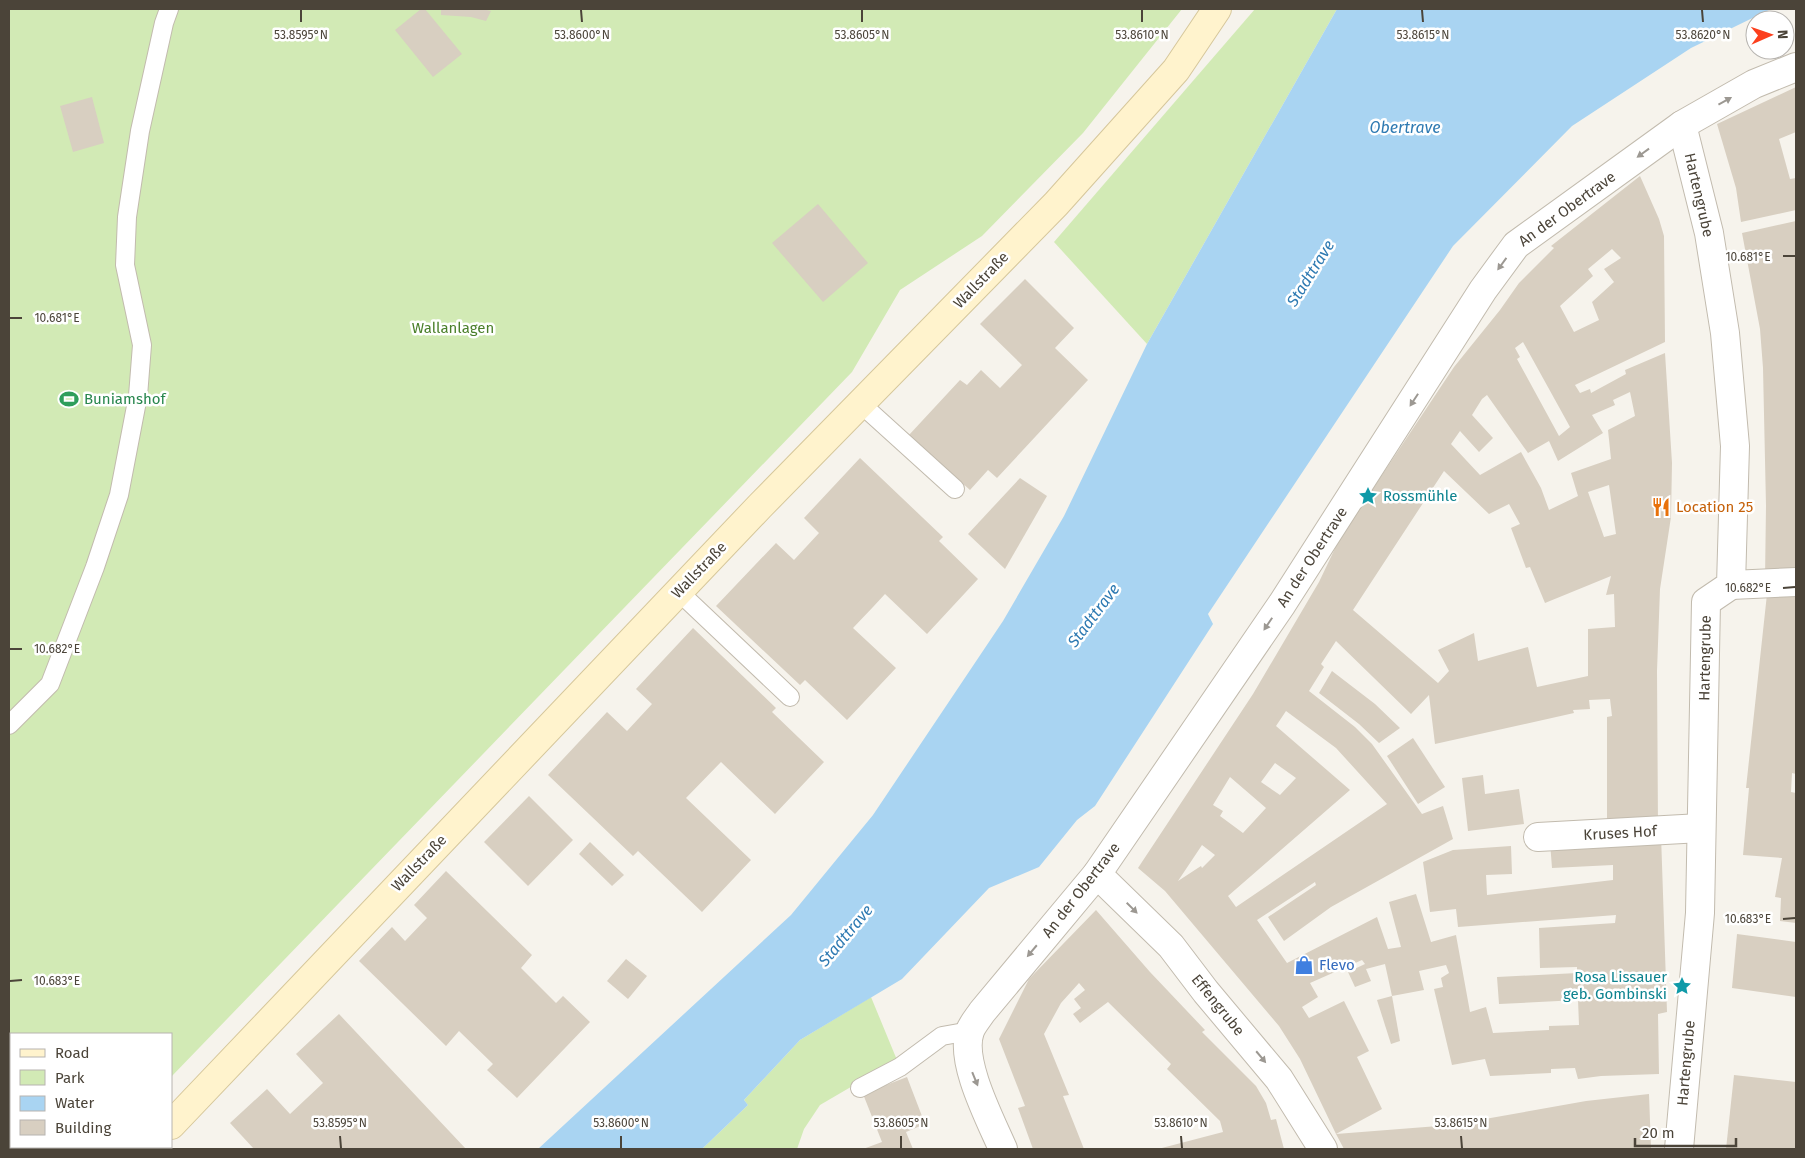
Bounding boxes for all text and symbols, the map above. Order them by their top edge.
north arrow [1745,10,1795,60]
text: 53.8595°N [274,28,328,42]
text: 53.8600°N [554,28,610,42]
text: 53.8605°N [835,28,889,42]
text: 53.8610°N [1115,28,1169,42]
text: 53.8615°N [1397,28,1449,42]
text: 53.8620°N [1676,28,1730,42]
text: N [1774,30,1791,40]
one-way arrow [1717,97,1732,105]
water label: Obertrave [1370,118,1440,137]
one-way arrow [1636,148,1650,158]
street label: Hartengrube [1681,151,1717,239]
street label: An der Obertrave [1515,168,1619,250]
water label: Stadttrave [1282,237,1338,311]
street label: Wallstraße [950,248,1012,312]
text: 10.681°E [1725,250,1771,264]
one-way arrow [1497,257,1507,271]
text: 10.681°E [34,311,80,325]
park label: Wallanlagen [412,319,494,337]
sports icon: Buniamshof [58,388,80,410]
place label: Buniamshof [84,390,166,408]
one-way arrow [1409,394,1419,407]
place icon: Rossmühle [1357,485,1379,507]
place label: Rossmühle [1383,487,1457,505]
restaurant icon: Location 25 [1650,496,1672,518]
place label: Location 25 [1676,498,1753,516]
street label: An der Obertrave [1273,504,1351,610]
street label: Wallstraße [668,538,730,602]
water label: Stadttrave [1063,580,1123,652]
text: 10.682°E [1725,581,1771,595]
street label: Hartengrube [1695,615,1715,701]
one-way arrow [1263,618,1273,631]
text: 10.682°E [34,642,80,656]
street label: Kruses Hof [1583,822,1658,844]
street label: Wallstraße [388,831,450,895]
street label: An der Obertrave [1038,839,1124,941]
water label: Stadttrave [814,901,877,971]
one-way arrow [1126,902,1138,914]
text: 10.683°E [1725,912,1771,926]
one-way arrow [1027,945,1038,958]
shop icon: Flevo [1293,954,1315,976]
place label: Flevo [1319,956,1355,974]
place label: Rosa Lissauer geb. Gombinski [1563,968,1667,1003]
street label: Effengrube [1188,971,1248,1039]
text: 10.683°E [34,974,80,988]
place icon: Rosa Lissauer geb. Gombinski [1671,975,1693,997]
street label: Hartengrube [1673,1020,1699,1106]
legend [10,1033,172,1148]
text: Road [55,1044,90,1062]
one-way arrow [1255,1051,1267,1063]
text: Park [55,1069,85,1087]
one-way arrow [971,1072,979,1087]
text: Water [55,1094,94,1112]
text: 53.8595°N [313,1116,367,1130]
text: 53.8600°N [593,1116,649,1130]
text: 53.8605°N [874,1116,928,1130]
text: 53.8610°N [1154,1116,1208,1130]
text: 53.8615°N [1435,1116,1487,1130]
scale bar [1635,1116,1736,1148]
text: Building [55,1119,111,1137]
text: 20 m [1642,1124,1675,1142]

